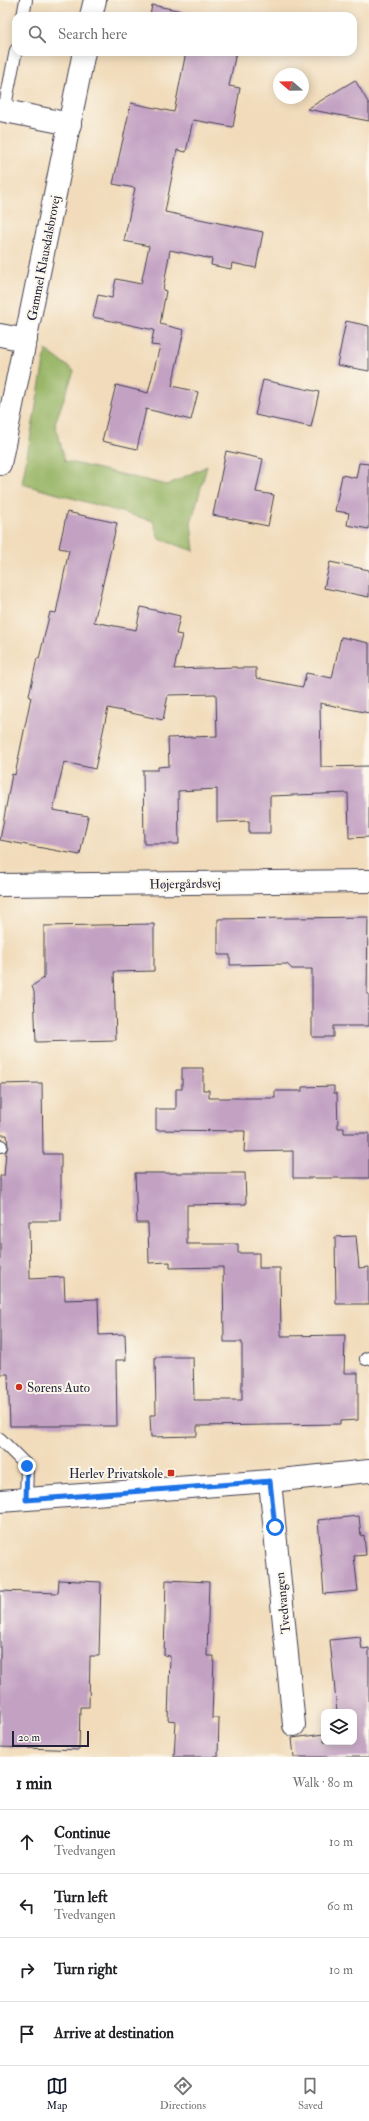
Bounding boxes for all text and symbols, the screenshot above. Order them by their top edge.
search box [12,12,357,56]
icon: search [26,23,48,45]
text: Search here [58,25,127,44]
north arrow [273,68,309,104]
street label: Gammel Klausdalsbrovej [24,194,64,322]
street label: Højergårdsvej [149,875,221,893]
place label: Sørens Auto [27,1380,90,1396]
marker: Sørens Auto [14,1382,24,1392]
route end [18,1457,36,1475]
place label: Herlev Privatskole [69,1466,164,1482]
marker: Herlev Privatskole [166,1468,176,1478]
route start [266,1518,284,1536]
street label: Tvedvangen [272,1571,294,1634]
map controls [321,1709,357,1745]
button: layers [321,1709,357,1745]
scale bar [12,1729,89,1748]
text: 20 m [18,1731,40,1744]
text: 1 min [16,1773,52,1794]
text: Walk · 80 m [292,1775,353,1791]
text: Continue [54,1824,110,1843]
icon: ahead [16,1831,38,1853]
text: 10 m [329,1834,353,1850]
text: Tvedvangen [54,1843,116,1859]
text: Turn left [54,1888,108,1907]
icon: left [16,1895,38,1917]
text: 60 m [327,1898,353,1914]
text: Tvedvangen [54,1907,116,1923]
icon: right [16,1959,38,1981]
text: Turn right [54,1960,117,1979]
text: 10 m [329,1962,353,1978]
icon: arrive [16,2023,38,2045]
text: Arrive at destination [54,2024,174,2043]
tab: Map [46,2075,68,2112]
tab: Directions [160,2075,206,2112]
tab: Saved [298,2075,323,2112]

